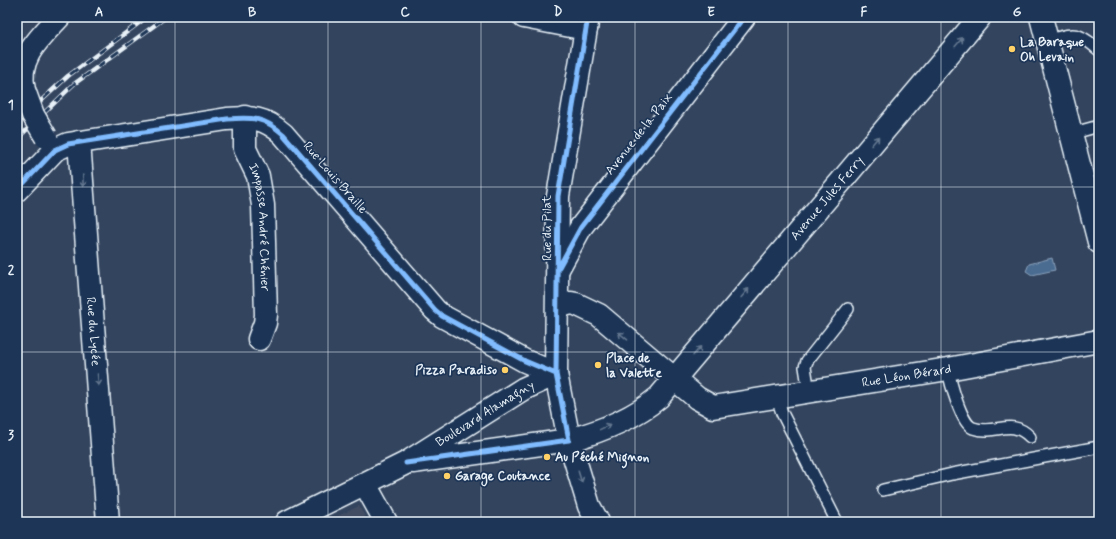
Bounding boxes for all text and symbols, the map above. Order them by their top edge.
text: A [95,4,103,21]
text: B [248,4,257,21]
text: C [400,4,410,21]
text: D [554,4,563,21]
text: E [707,4,715,21]
text: F [861,4,868,21]
text: G [1013,4,1022,21]
place label: La Baraque Oh Levain [1020,34,1084,66]
one-way arrow [955,36,964,47]
marker: La Baraque Oh Levain [1007,44,1017,54]
street label: Avenue de la Paix [602,89,677,179]
text: 1 [8,97,14,114]
one-way arrow [871,135,880,146]
street label: Rue Louis Braille [299,138,371,218]
street label: Avenue Jules Ferry [786,153,867,244]
street label: Impasse André Chénier [245,160,274,292]
one-way arrow [79,174,87,187]
street label: Rue du Pilat [539,195,556,261]
text: 2 [8,262,15,279]
one-way arrow [741,288,750,298]
street label: Rue du Lycée [82,296,105,367]
one-way arrow [617,331,628,340]
one-way arrow [692,345,701,356]
place label: Place de la Valette [606,350,663,382]
marker: Place de la Valette [593,360,603,370]
street label: Rue Léon Bérard [861,360,952,391]
place label: Pizza Paradiso [415,362,497,379]
marker: Pizza Paradiso [500,365,510,375]
one-way arrow [95,373,102,386]
street label: Boulevard Alamagny [432,377,537,451]
one-way arrow [599,423,611,430]
text: 3 [8,427,14,444]
place label: Au Péché Mignon [555,449,650,469]
marker: Au Péché Mignon [542,452,552,462]
place label: Garage Coutance [455,468,551,487]
one-way arrow [577,470,584,483]
marker: Garage Coutance [442,471,452,481]

